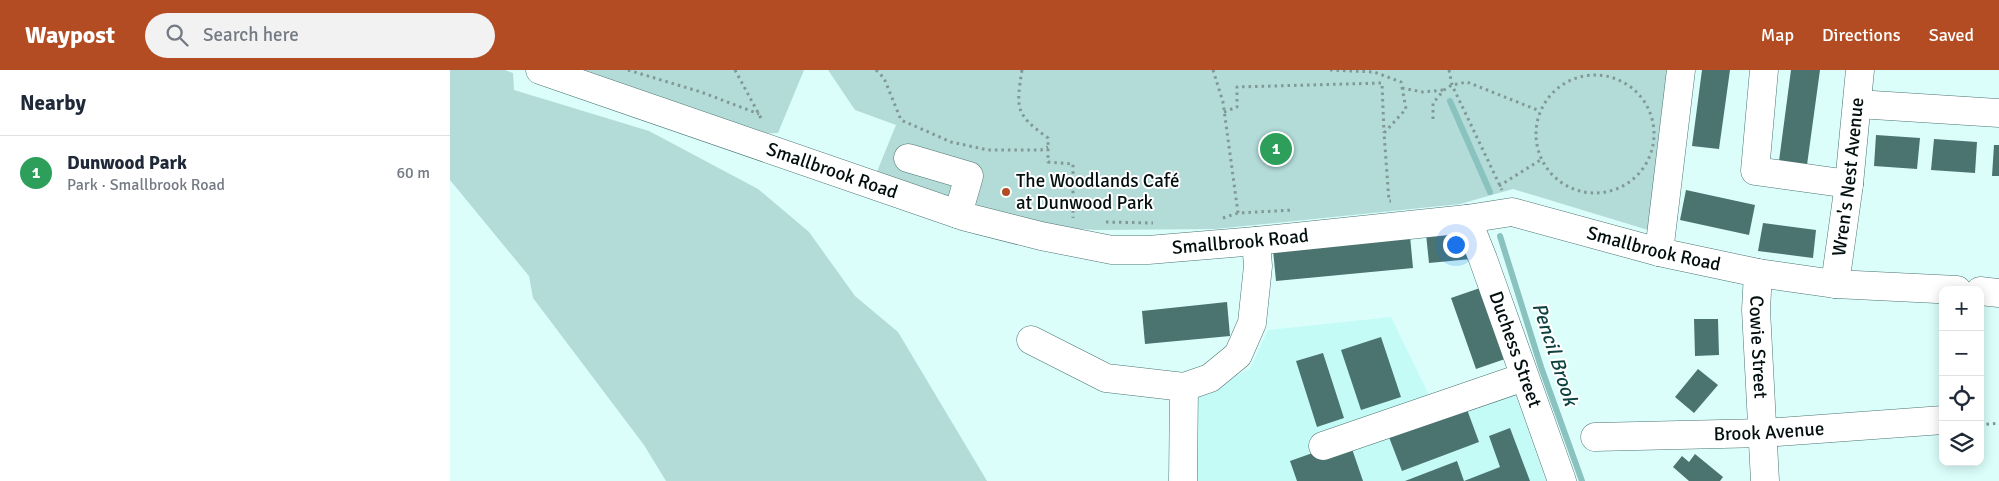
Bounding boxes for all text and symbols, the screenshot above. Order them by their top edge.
search box [145,13,495,58]
text: Waypost [25,20,115,50]
icon: search [163,21,191,49]
text: Search here [203,23,299,47]
text: Map [1761,24,1794,46]
text: Directions [1822,24,1901,46]
text: Saved [1929,24,1974,46]
text: Nearby [20,90,86,116]
street label: Wren's Nest Avenue [1827,96,1869,258]
pin: 1 [1260,130,1292,168]
street label: Smallbrook Road [763,137,901,205]
text: Dunwood Park [67,151,187,175]
text: 1 [32,163,40,183]
text: 60 m [396,163,430,183]
place label: The Woodlands Café at Dunwood Park [1016,169,1179,215]
text: Park · Smallbrook Road [67,175,225,195]
marker: The Woodlands Café at Dunwood Park [1000,186,1012,198]
street label: Smallbrook Road [1584,221,1723,277]
street label: Smallbrook Road [1171,224,1310,260]
your location [1443,232,1469,258]
map controls [1939,286,1984,466]
button: + [1939,286,1984,331]
street label: Duchess Street [1483,288,1547,411]
street label: Cowie Street [1744,295,1773,400]
water label: Pencil Brook [1527,299,1584,410]
button: − [1939,331,1984,376]
button: locate [1939,376,1984,421]
street label: Brook Avenue [1713,417,1825,446]
button: layers [1939,421,1984,466]

